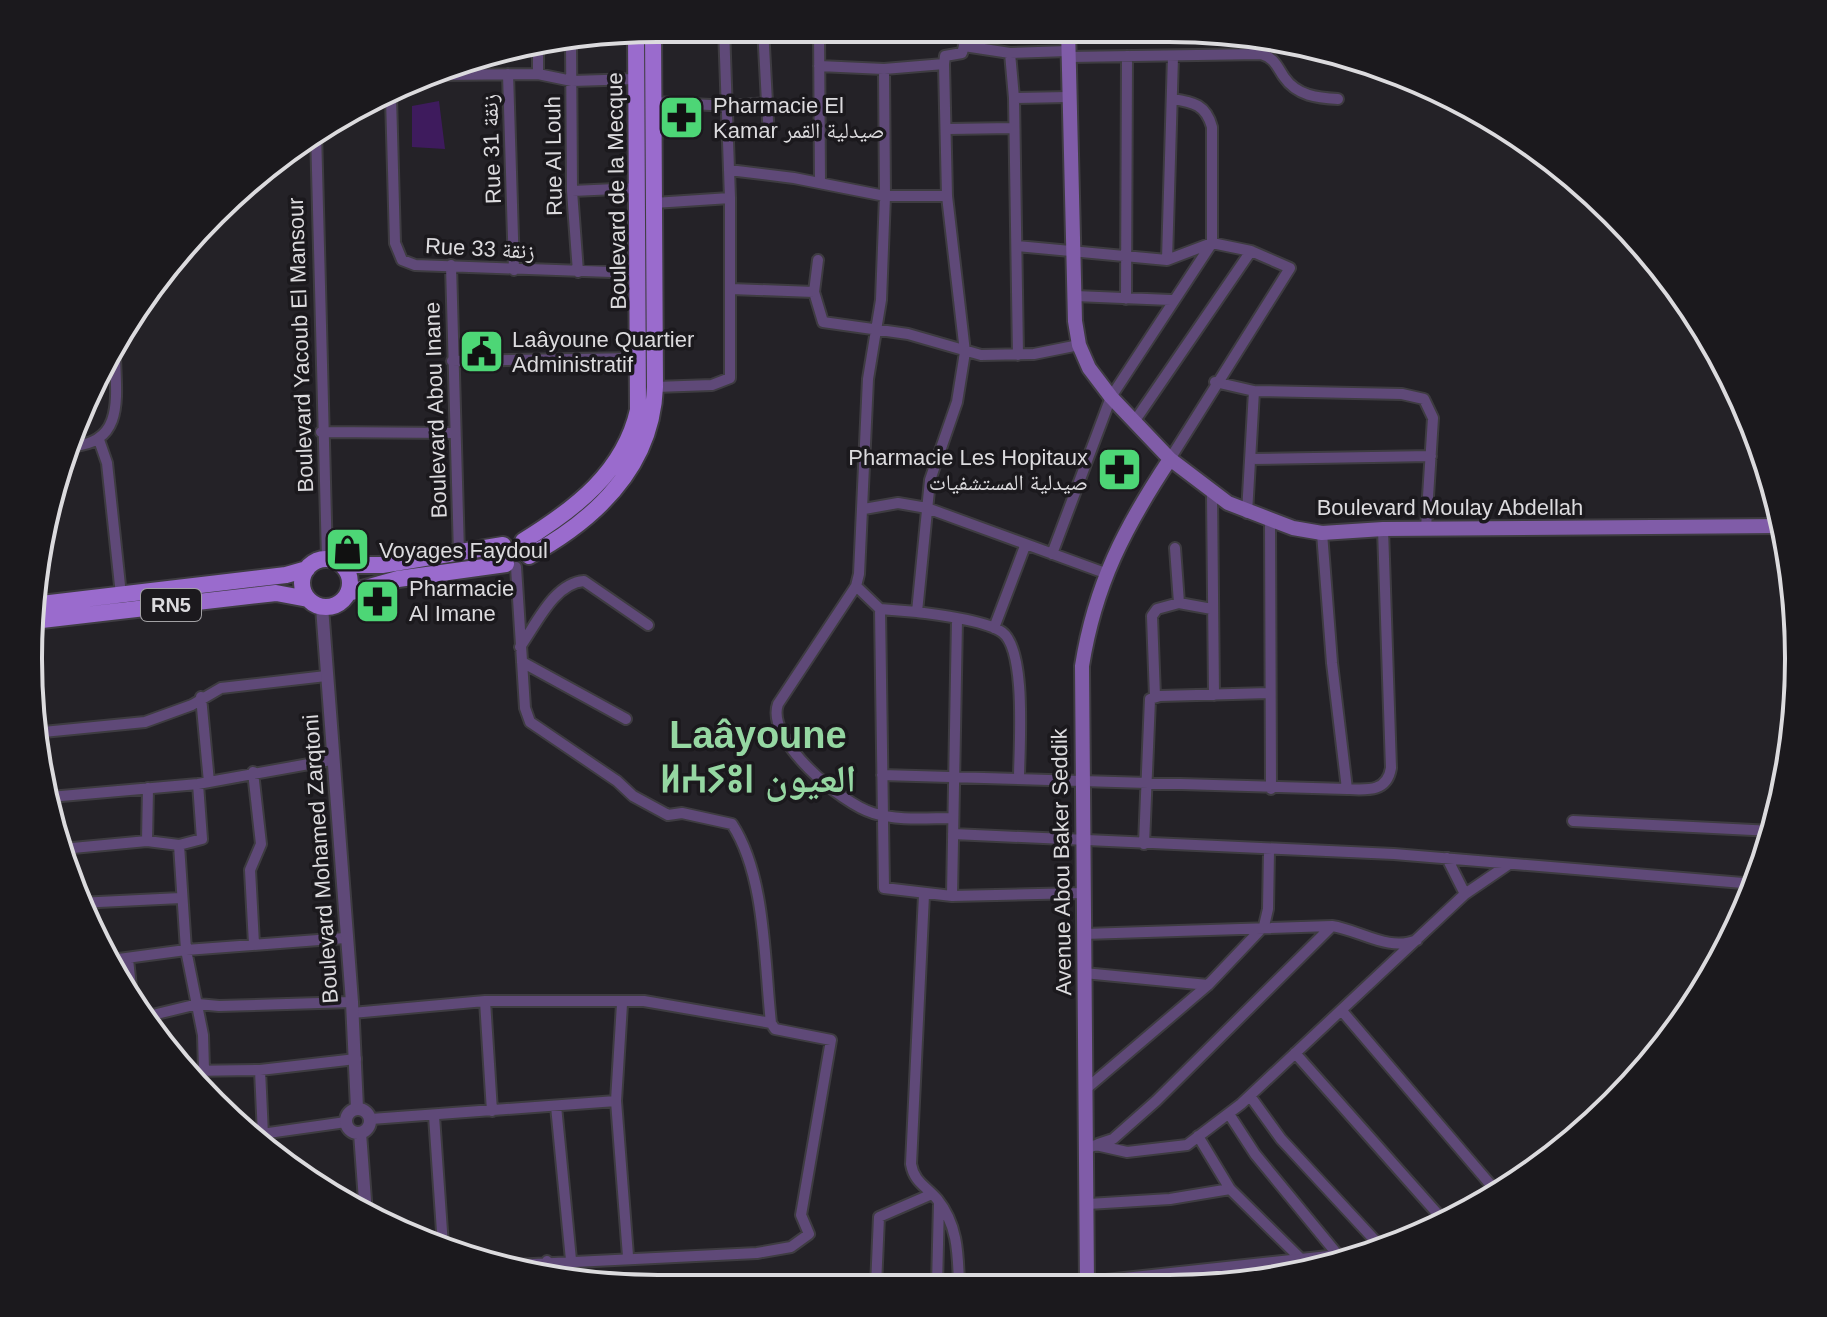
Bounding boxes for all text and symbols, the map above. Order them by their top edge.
street label: Boulevard de la Mecque [602,72,631,310]
place label: Pharmacie El Kamar صيدلية القمر [713,93,885,143]
street label: Rue 31 زنقة [477,94,506,204]
pharmacy icon: Pharmacie El Kamar صيدلية القمر [658,94,706,142]
street label: Rue Al Louh [540,96,567,216]
street label: Boulevard Yacoub El Mansour [283,197,318,493]
street label: Rue 33 زنقة [424,233,536,264]
street label: Boulevard Abou Inane [419,301,452,519]
place label: Laâyoune Quartier Administratif [512,327,694,377]
public building icon: Laâyoune Quartier Administratif [457,328,505,376]
place label: Pharmacie Les Hopitaux صيدلية المستشفيات [848,445,1088,495]
pharmacy icon: Pharmacie Les Hopitaux صيدلية المستشفيات [1095,446,1143,494]
street label: Boulevard Moulay Abdellah [1317,495,1583,520]
shop icon: Voyages Faydoul [324,526,372,574]
place label: Voyages Faydoul [379,538,548,563]
place label: Pharmacie Al Imane [409,576,514,626]
pharmacy icon: Pharmacie Al Imane [354,577,402,625]
road number: RN5 [141,589,201,621]
street label: Boulevard Mohamed Zarqtoni [298,714,343,1004]
district label: Laâyoune ⵍⵄⵢⵓⵏ العيون [660,714,856,802]
street label: Avenue Abou Baker Seddik [1047,727,1076,996]

